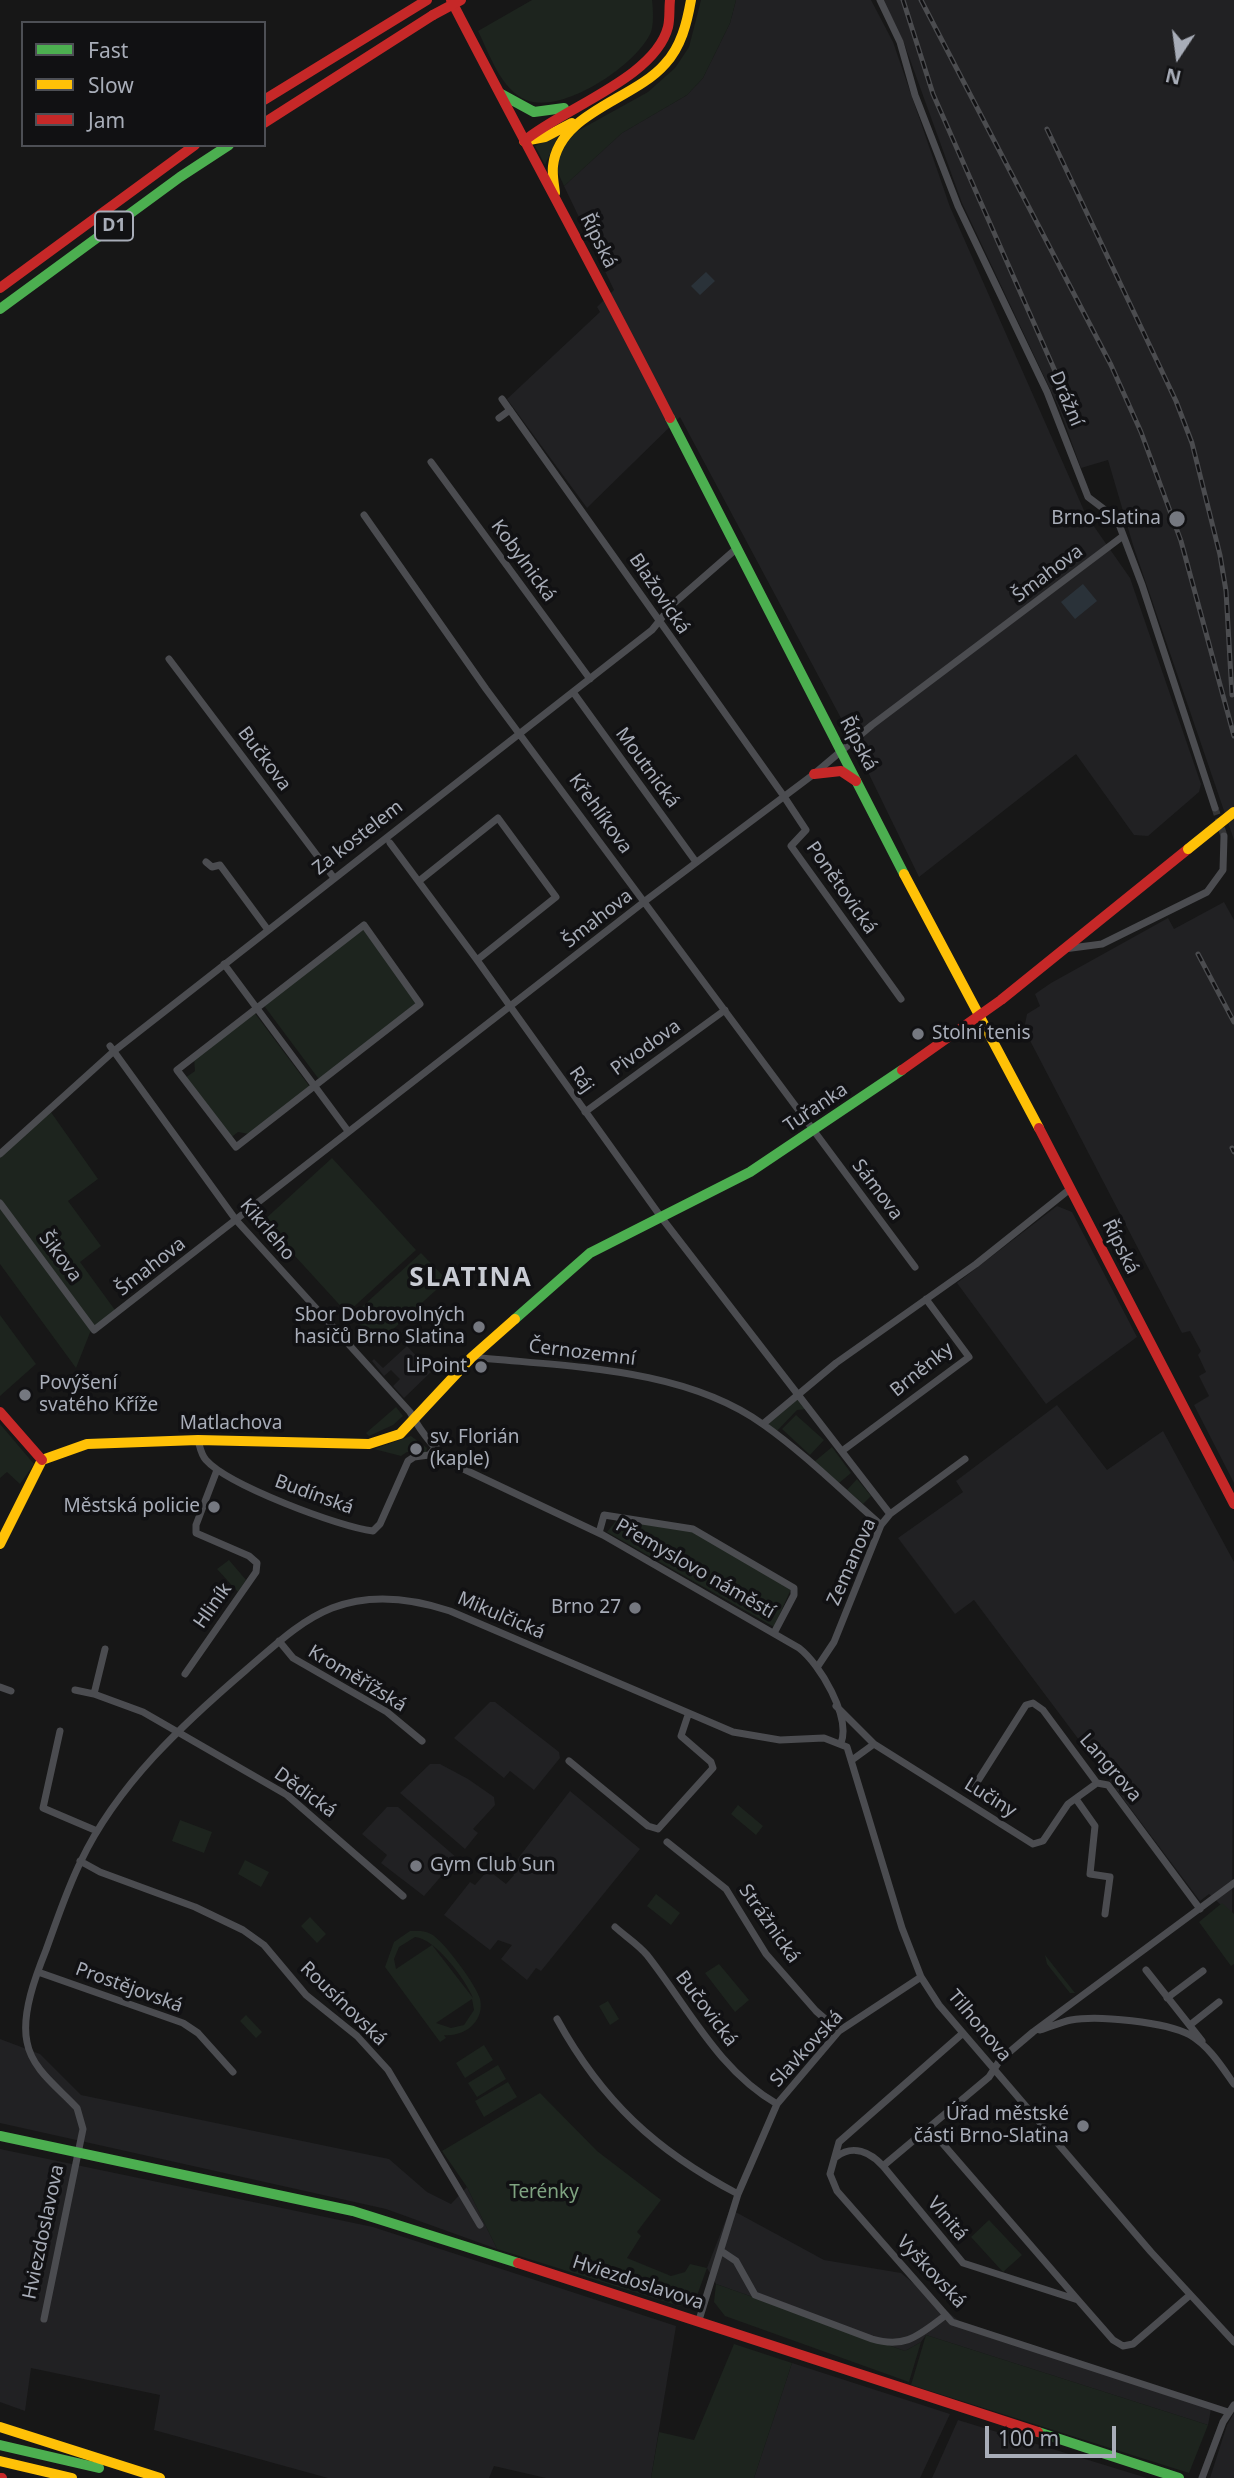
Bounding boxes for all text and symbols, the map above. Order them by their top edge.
legend [21,21,266,147]
north arrow [1143,21,1213,91]
text: Fast [88,36,128,64]
text: N [1163,62,1184,91]
text: Slow [88,71,134,99]
text: Jam [88,106,125,134]
street label: Řípská [575,210,621,272]
road number: D1 [95,211,133,240]
street label: Drážní [1044,368,1088,430]
place label: Brno-Slatina [1051,508,1161,530]
marker: Brno-Slatina [1167,509,1187,529]
street label: Kobylnická [486,516,560,606]
street label: Šmahova [1008,540,1088,608]
street label: Blažovická [624,549,694,639]
street label: Řípská [834,713,882,775]
street label: Bučkova [232,722,296,796]
street label: Moutnická [610,723,684,813]
street label: Křehlíkova [563,770,637,858]
street label: Za kostelem [308,796,408,880]
street label: Ponětovická [801,837,881,939]
street label: Šmahova [559,885,637,953]
street label: Pivodova [607,1015,685,1081]
place label: Stolní tenis [932,1023,1031,1045]
marker: Stolní tenis [910,1026,926,1042]
street label: Ráj [564,1062,598,1098]
street label: Tuřanka [780,1078,852,1138]
street label: Sámova [847,1155,907,1225]
street label: Kikrleho [235,1195,299,1265]
street label: Řípská [1097,1216,1143,1278]
street label: Šikova [34,1227,86,1287]
street label: Šmahova [112,1233,190,1301]
district label: SLATINA [410,1263,532,1295]
place label: Sbor Dobrovolných hasičů Brno Slatina [294,1305,465,1349]
marker: Sbor Dobrovolných hasičů Brno Slatina [471,1319,487,1335]
street label: Černozemní [527,1335,637,1371]
street label: Brněnky [886,1338,958,1402]
place label: LiPoint [406,1356,467,1378]
marker: LiPoint [473,1359,489,1375]
place label: Povýšení svatého Kříže [39,1373,158,1417]
marker: Povýšení svatého Kříže [17,1387,33,1403]
street label: Matlachova [180,1413,282,1435]
place label: sv. Florián (kaple) [430,1427,519,1471]
marker: sv. Florián (kaple) [408,1441,424,1457]
street label: Budínská [271,1470,357,1520]
place label: Městská policie [64,1496,200,1518]
marker: Městská policie [206,1499,222,1515]
street label: Přemyslovo náměstí [611,1514,779,1624]
street label: Zemanova [823,1515,881,1609]
street label: Hliník [189,1579,237,1633]
street label: Mikulčická [454,1587,548,1645]
place label: Brno 27 [551,1597,621,1619]
marker: Brno 27 [627,1600,643,1616]
street label: Kroměřížská [304,1641,410,1717]
street label: Langrova [1074,1729,1146,1807]
street label: Dědická [270,1763,340,1823]
street label: Lučiny [960,1773,1020,1823]
place label: Gym Club Sun [430,1855,555,1877]
marker: Gym Club Sun [408,1858,424,1874]
street label: Strážnická [734,1880,804,1968]
street label: Rousínovská [295,1957,391,2051]
street label: Prostějovská [72,1958,186,2018]
street label: Bučovická [670,1967,742,2051]
street label: Tilhonova [942,1985,1016,2067]
street label: Slavkovská [766,2006,848,2092]
place label: Úřad městské části Brno-Slatina [914,2104,1069,2148]
marker: Úřad městské části Brno-Slatina [1075,2118,1091,2134]
street label: Hviezdoslavova [19,2163,69,2301]
park label: Terénky [509,2182,579,2204]
street label: Vlnitá [922,2192,972,2246]
street label: Vyškovská [892,2231,970,2313]
street label: Hviezdoslavova [569,2251,707,2315]
scale bar [989,2412,1120,2456]
text: 100 m [998,2424,1059,2452]

